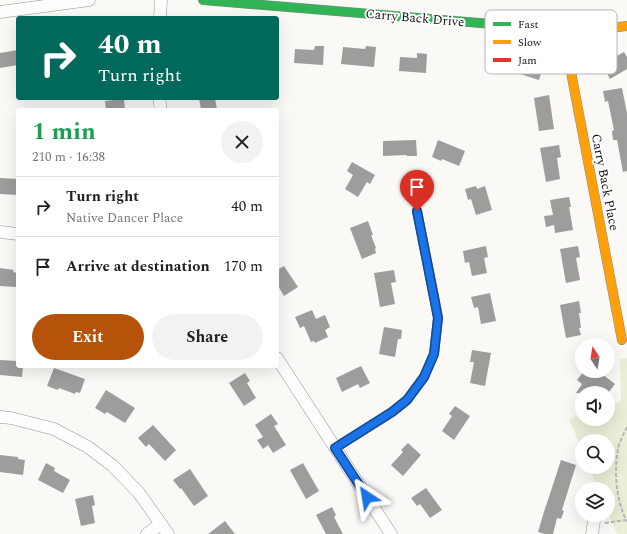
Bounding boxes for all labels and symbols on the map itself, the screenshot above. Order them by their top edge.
street label: Carry Back Drive [365,4,465,32]
legend [485,10,617,74]
text: Fast [518,16,539,33]
text: Slow [518,34,542,51]
text: Jam [518,52,537,69]
street label: Carry Back Place [586,132,624,232]
pin [400,170,434,211]
north arrow [575,338,615,378]
position arrow [346,476,388,518]

